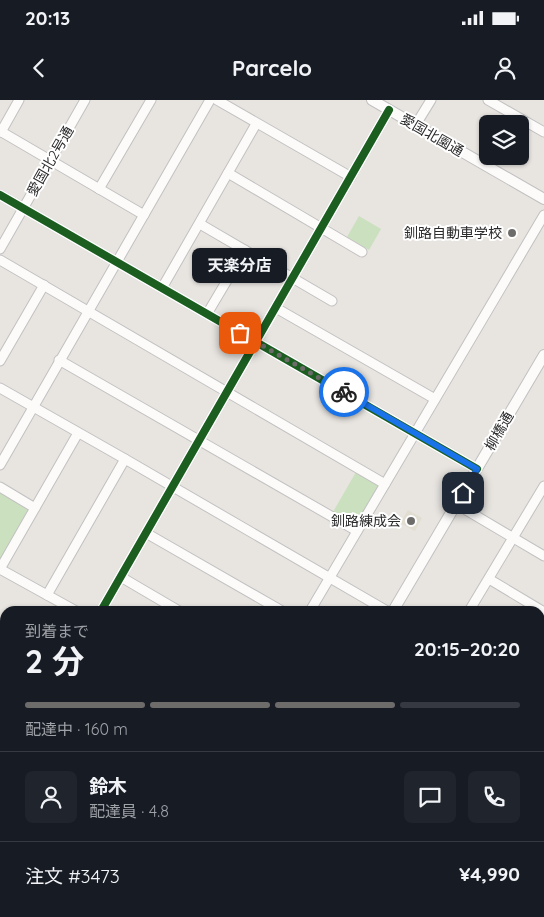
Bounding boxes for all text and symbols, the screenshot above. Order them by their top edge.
text: 20:13 [25,6,70,30]
icon: back [25,54,53,82]
text: Parcelo [232,54,312,82]
icon: person [491,54,519,82]
street label: 愛国北園通 [397,110,467,160]
map controls [479,115,529,165]
button: layers [479,115,529,165]
street label: 愛国北2号通 [23,123,77,199]
place label: 釧路自動車学校 [404,224,502,242]
marker: 釧路自動車学校 [506,227,518,239]
callout: 天楽分店 [192,248,288,283]
text: 天楽分店 [207,255,272,275]
pin [219,312,261,354]
icon: bag [226,319,254,347]
courier [319,367,369,417]
icon: bike [330,378,358,406]
street label: 柳橋通 [481,408,517,454]
pin [442,472,484,514]
icon: home [449,479,477,507]
place label: 釧路練成会 [331,512,401,530]
marker: 釧路練成会 [405,515,417,527]
text: 到着まで [25,621,89,641]
text: 20:15–20:20 [414,637,520,661]
text: 2 分 [25,641,84,681]
text: 配達中 · 160 m [25,719,128,739]
button: person [25,771,77,823]
button: chat [404,771,456,823]
button: phone [468,771,520,823]
text: 鈴木 [89,774,127,798]
text: 配達員 · 4.8 [89,801,169,821]
text: ¥4,990 [459,862,520,886]
text: 注文 #3473 [25,864,120,888]

